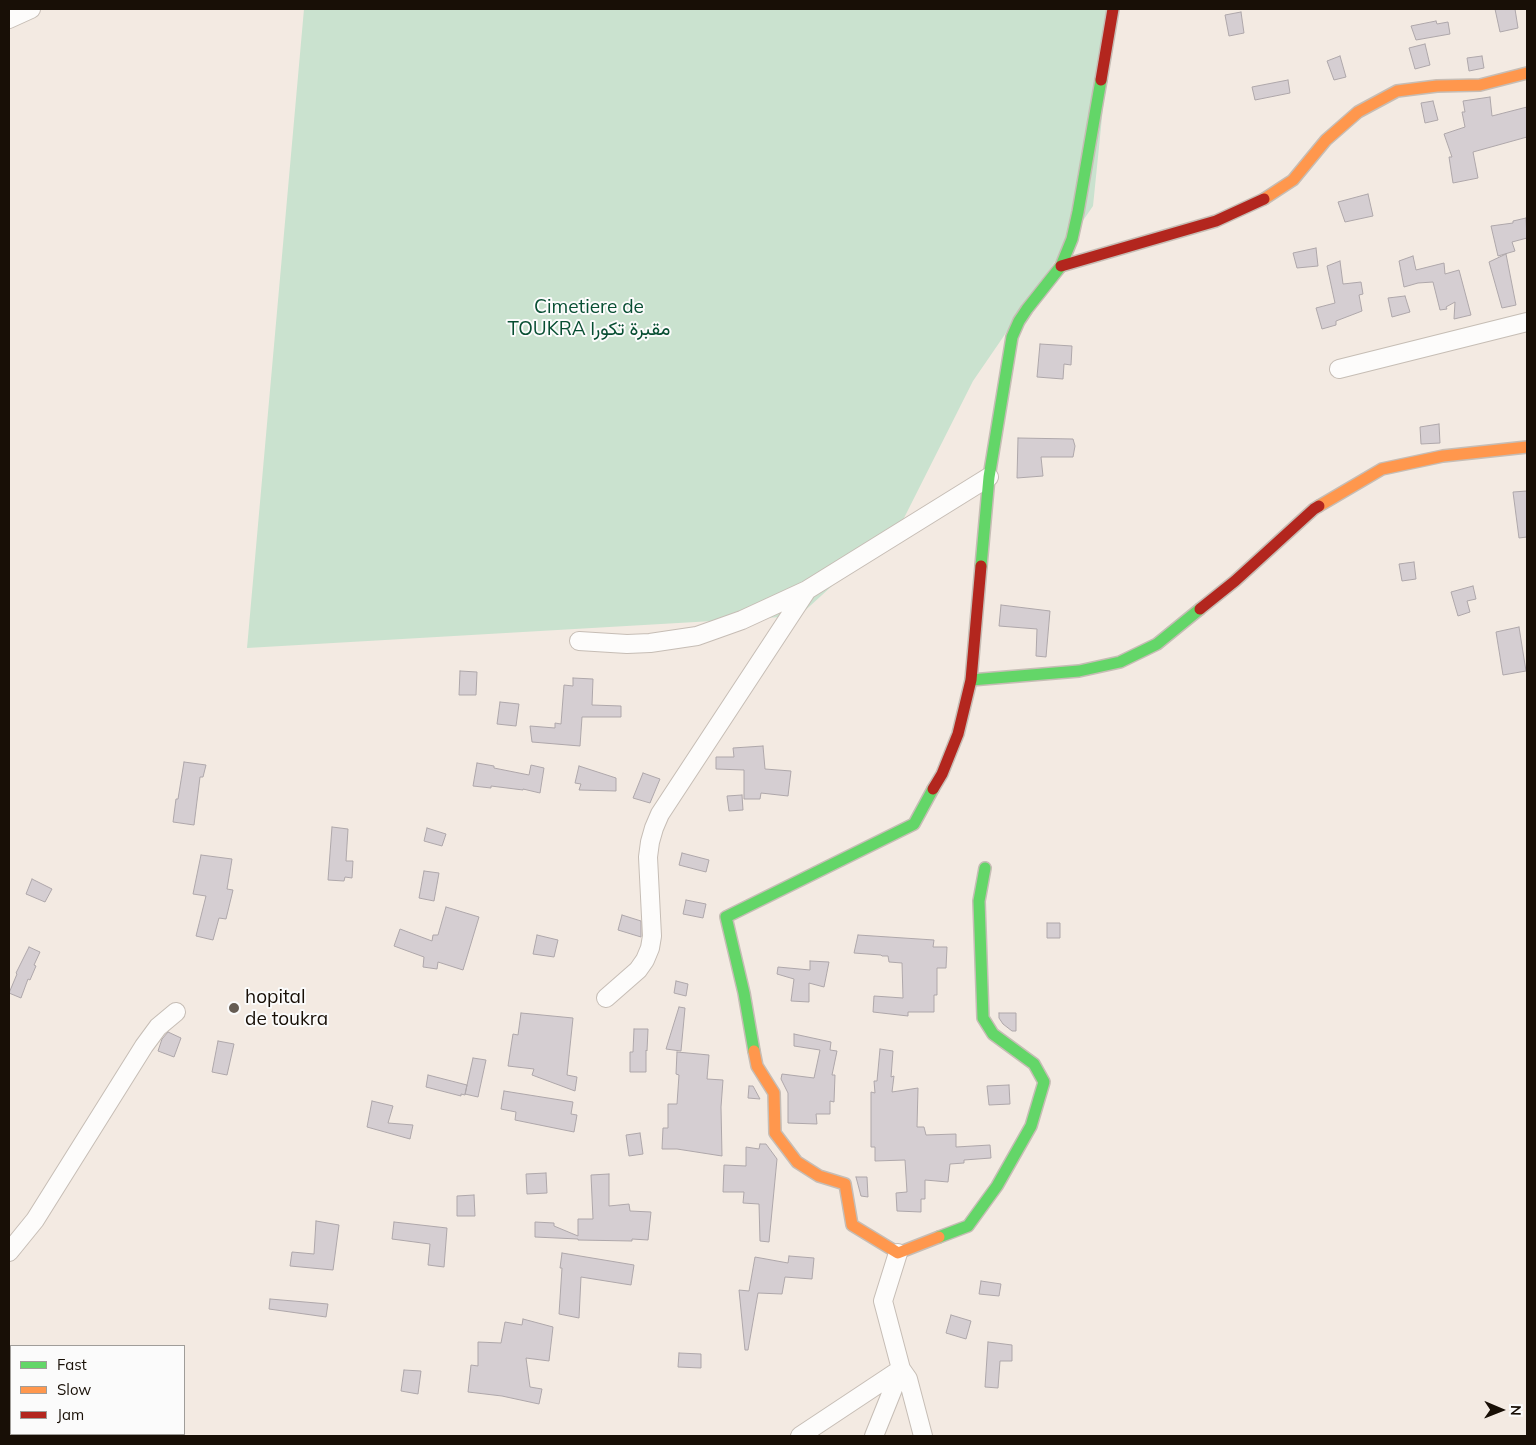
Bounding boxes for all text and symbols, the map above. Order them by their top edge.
park label: Cimetiere de TOUKRA مقبرة تكورا [508,296,670,340]
place label: hopital de toukra [245,986,328,1030]
marker: hopital de toukra [227,1001,241,1015]
legend [10,1345,185,1435]
text: Fast [57,1355,87,1374]
text: Slow [57,1380,91,1399]
north arrow [1476,1385,1526,1435]
text: Jam [57,1405,84,1424]
text: N [1507,1405,1525,1416]

